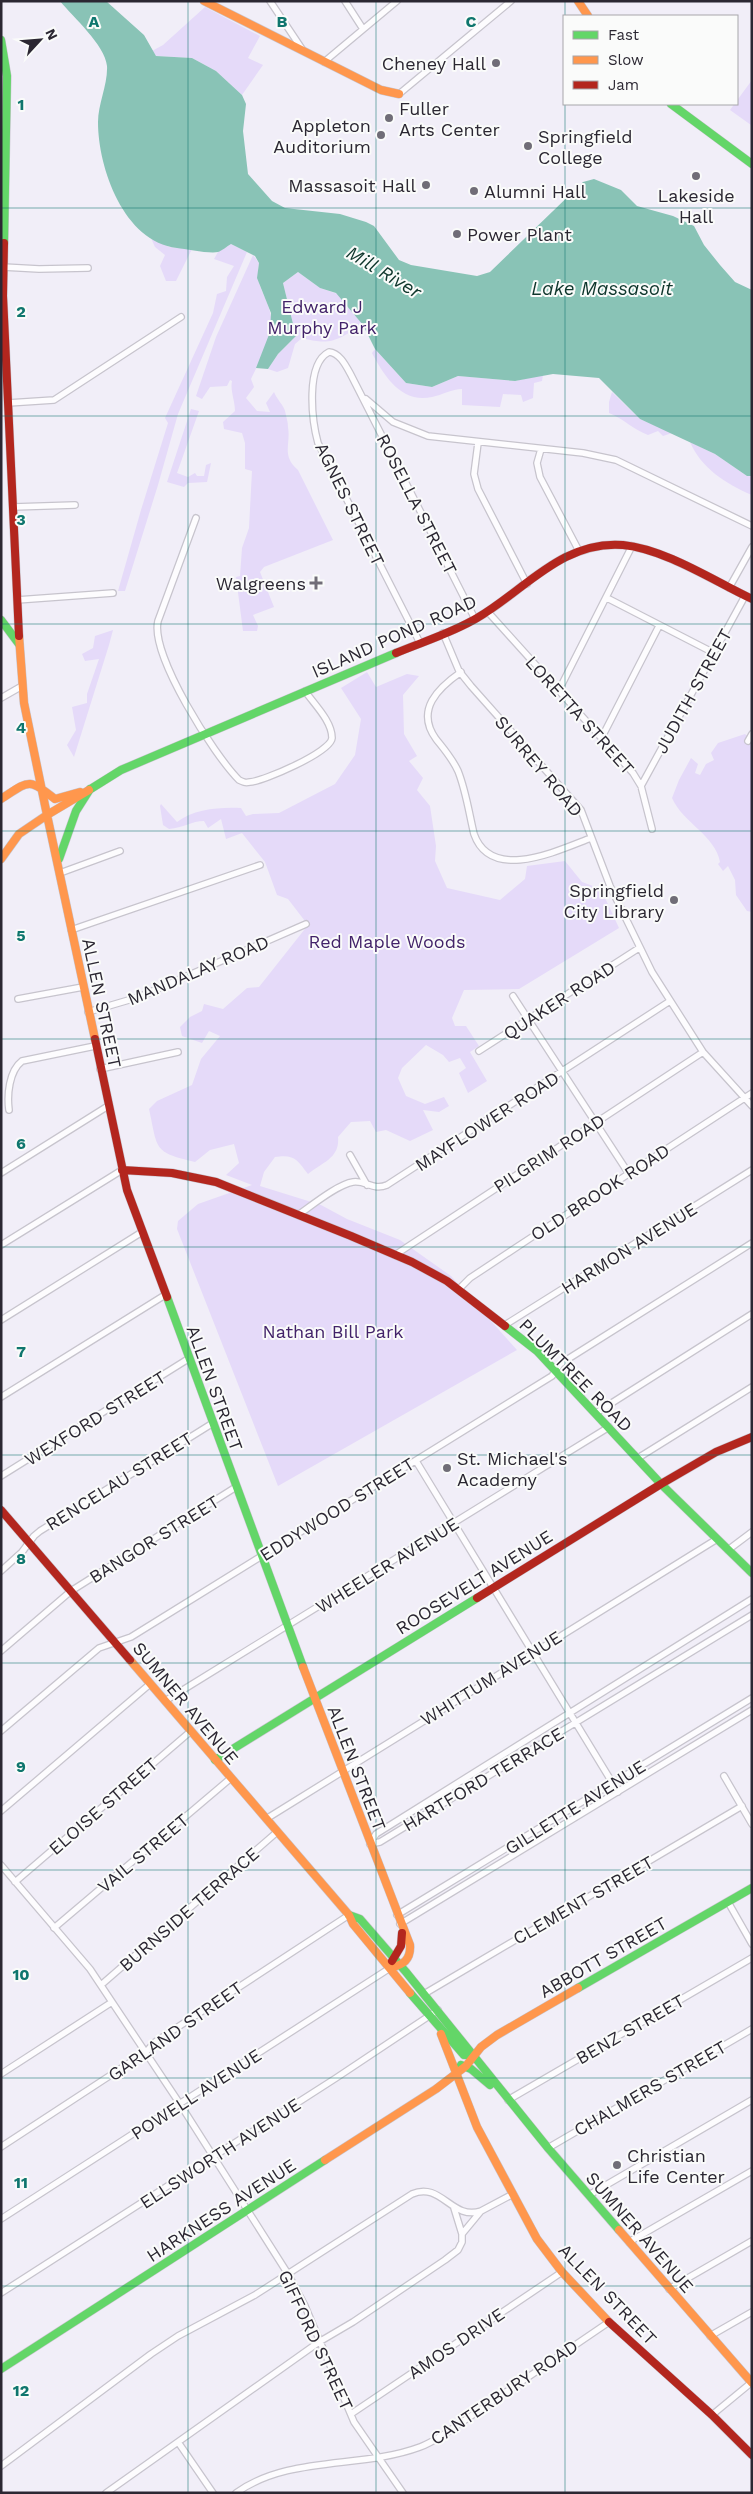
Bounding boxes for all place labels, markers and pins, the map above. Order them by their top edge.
place label: Cheney Hall [382,53,486,74]
marker: Cheney Hall [490,57,502,69]
place label: Fuller Arts Center [399,98,500,140]
marker: Fuller Arts Center [383,112,395,124]
place label: Appleton Auditorium [273,115,371,157]
place label: Springfield College [538,126,633,168]
marker: Appleton Auditorium [375,129,387,141]
marker: Springfield College [522,140,534,152]
marker: Lakeside Hall [690,170,702,182]
place label: Massasoit Hall [288,175,416,196]
marker: Massasoit Hall [420,179,432,191]
place label: Alumni Hall [484,181,587,202]
marker: Alumni Hall [468,185,480,197]
place label: Lakeside Hall [657,185,735,227]
place label: Power Plant [467,224,572,245]
marker: Power Plant [451,228,463,240]
place label: Walgreens [216,573,306,594]
marker: Walgreens [310,577,322,589]
place label: Springfield City Library [564,880,665,922]
marker: Springfield City Library [668,894,680,906]
place label: St. Michael's Academy [457,1448,568,1490]
marker: St. Michael's Academy [441,1462,453,1474]
place label: Christian Life Center [627,2145,725,2187]
marker: Christian Life Center [611,2159,623,2171]

